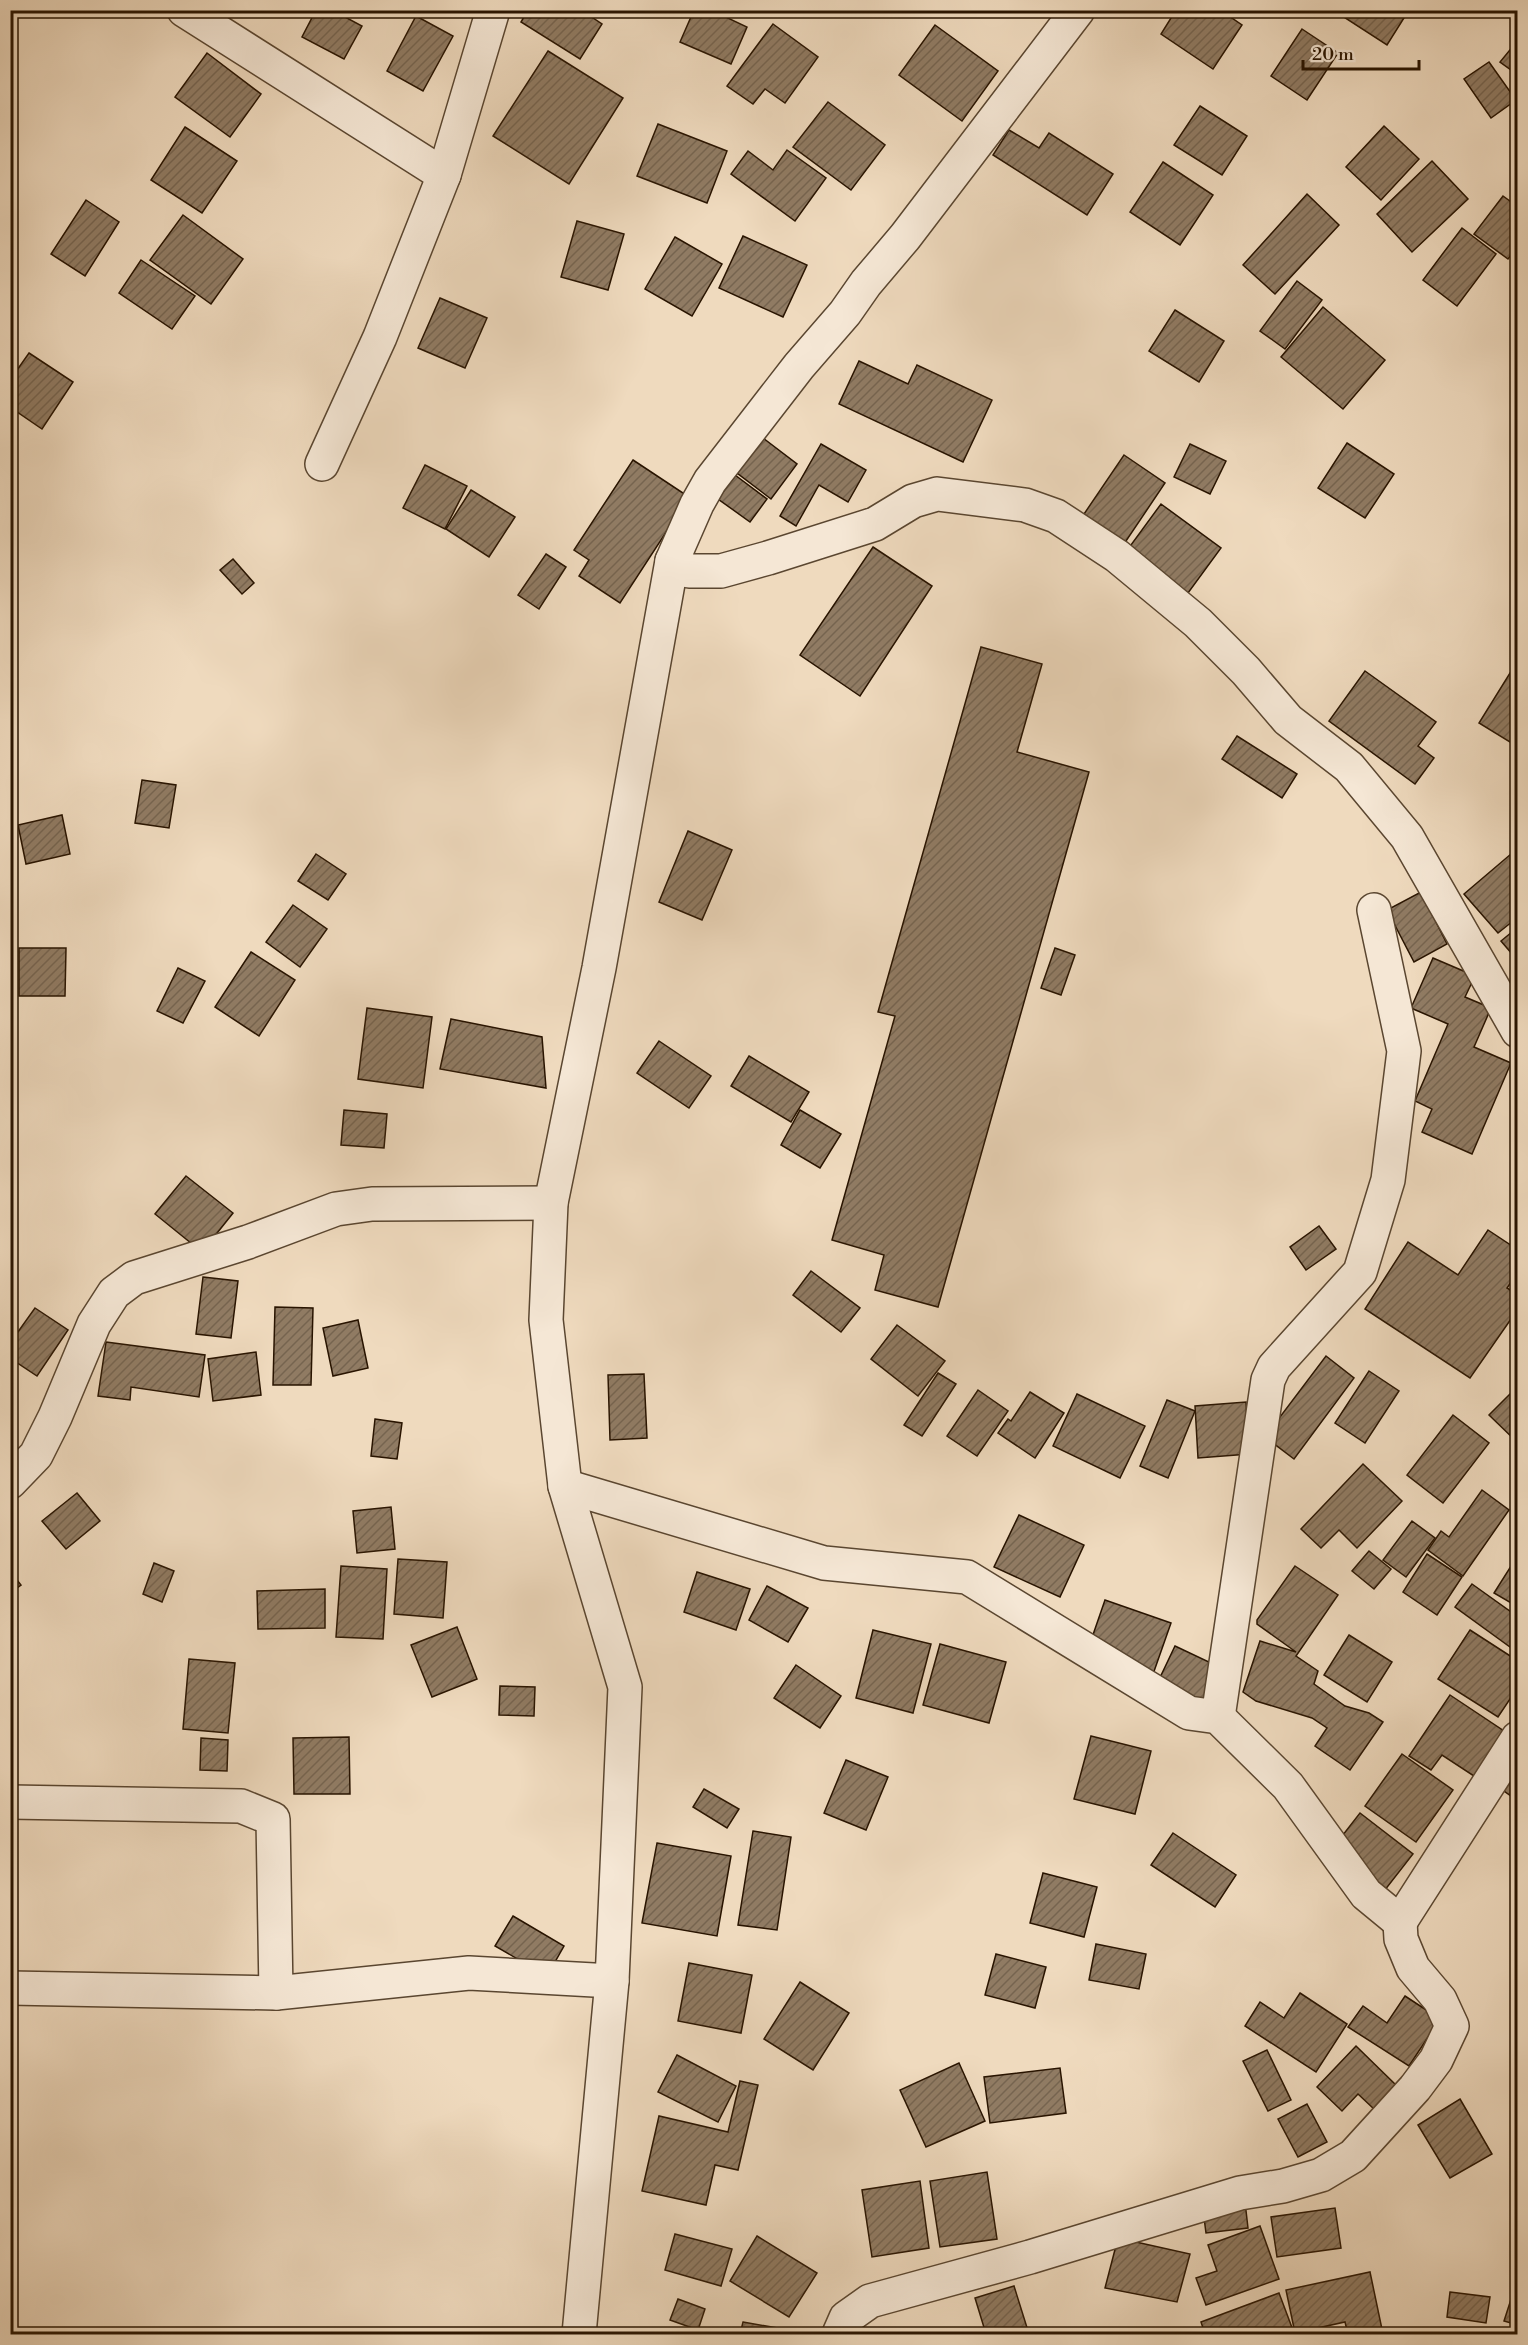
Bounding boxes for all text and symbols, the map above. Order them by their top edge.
scale bar [1303,33,1418,71]
text: 20 m [1312,43,1354,66]

